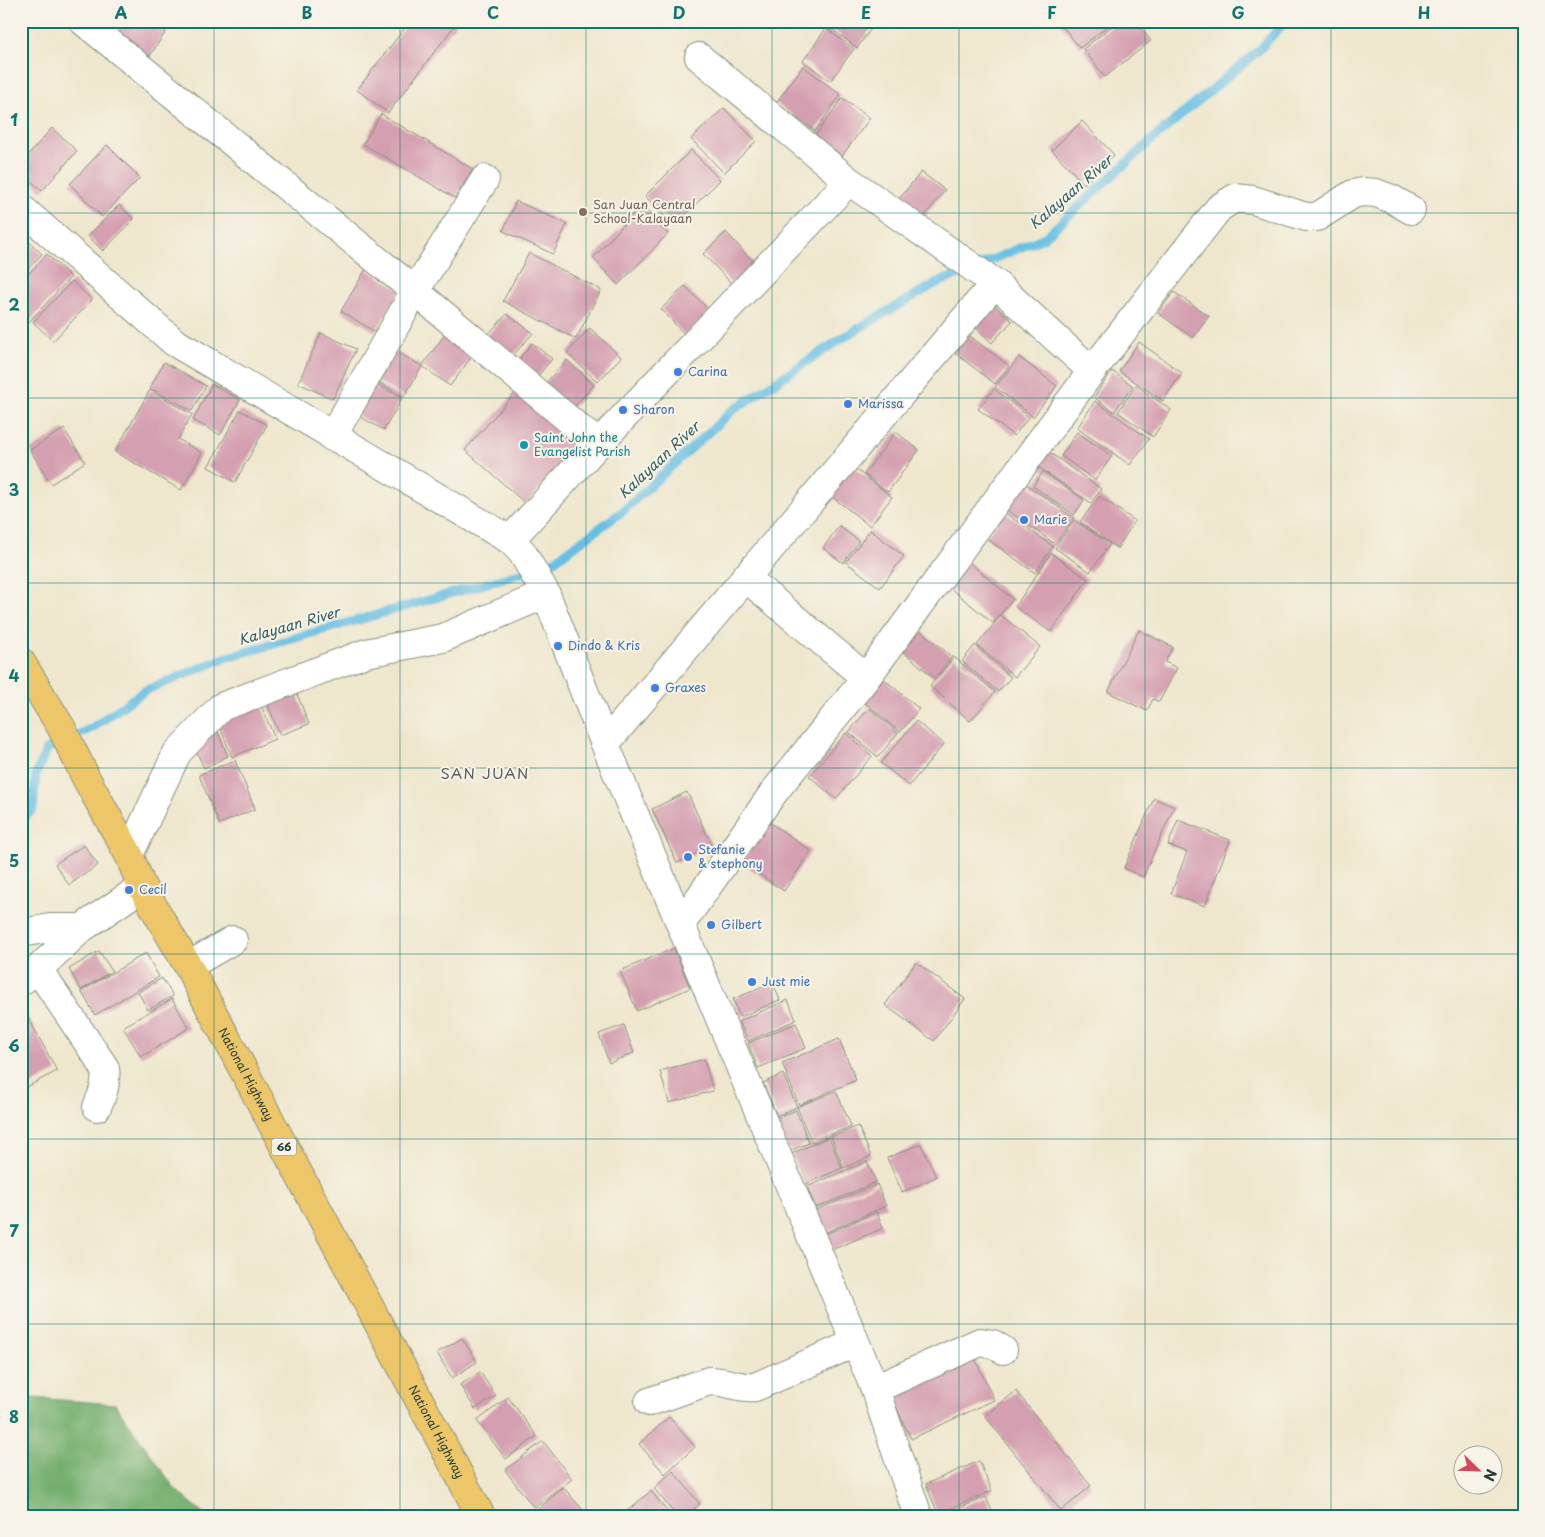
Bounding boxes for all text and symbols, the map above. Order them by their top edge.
text: A [115,0,128,24]
text: B [302,0,313,24]
text: C [487,0,499,24]
text: D [673,0,685,24]
text: E [861,0,871,24]
text: F [1047,0,1057,24]
text: G [1231,0,1245,24]
text: H [1418,0,1430,24]
text: 1 [10,107,18,131]
water label: Kalayaan River [1024,148,1119,234]
place label: San Juan Central School-Kalayaan [593,195,695,227]
marker: San Juan Central School-Kalayaan [577,206,589,218]
text: 2 [8,292,20,316]
place label: Carina [688,362,728,380]
marker: Carina [672,366,684,378]
place label: Marissa [858,394,904,412]
marker: Marissa [842,398,854,410]
place label: Sharon [633,400,675,418]
marker: Sharon [617,404,629,416]
water label: Kalayaan River [613,415,706,503]
place label: Saint John the Evangelist Parish [534,428,631,460]
marker: Saint John the Evangelist Parish [518,439,530,451]
text: 3 [9,477,19,501]
place label: Marie [1034,510,1067,528]
marker: Marie [1018,514,1030,526]
water label: Kalayaan River [236,600,344,650]
place label: Dindo & Kris [568,636,640,654]
marker: Dindo & Kris [552,640,564,652]
text: 4 [9,663,20,687]
place label: Graxes [665,678,707,696]
marker: Graxes [649,682,661,694]
district label: SAN JUAN [441,761,529,784]
place label: Stefanie & stephony [698,840,763,872]
text: 5 [9,848,19,872]
marker: Stefanie & stephony [682,851,694,863]
place label: Cecil [139,880,167,898]
marker: Cecil [123,884,135,896]
place label: Gilbert [721,915,762,933]
marker: Gilbert [705,919,717,931]
place label: Just mie [762,972,810,990]
marker: Just mie [746,976,758,988]
street label: National Highway [214,1024,279,1124]
text: 6 [8,1033,20,1057]
road number: 66 [272,1138,296,1156]
text: 7 [9,1218,19,1242]
street label: National Highway [405,1382,469,1481]
text: 8 [9,1404,19,1428]
north arrow [1452,1444,1502,1494]
text: N [1479,1466,1502,1484]

